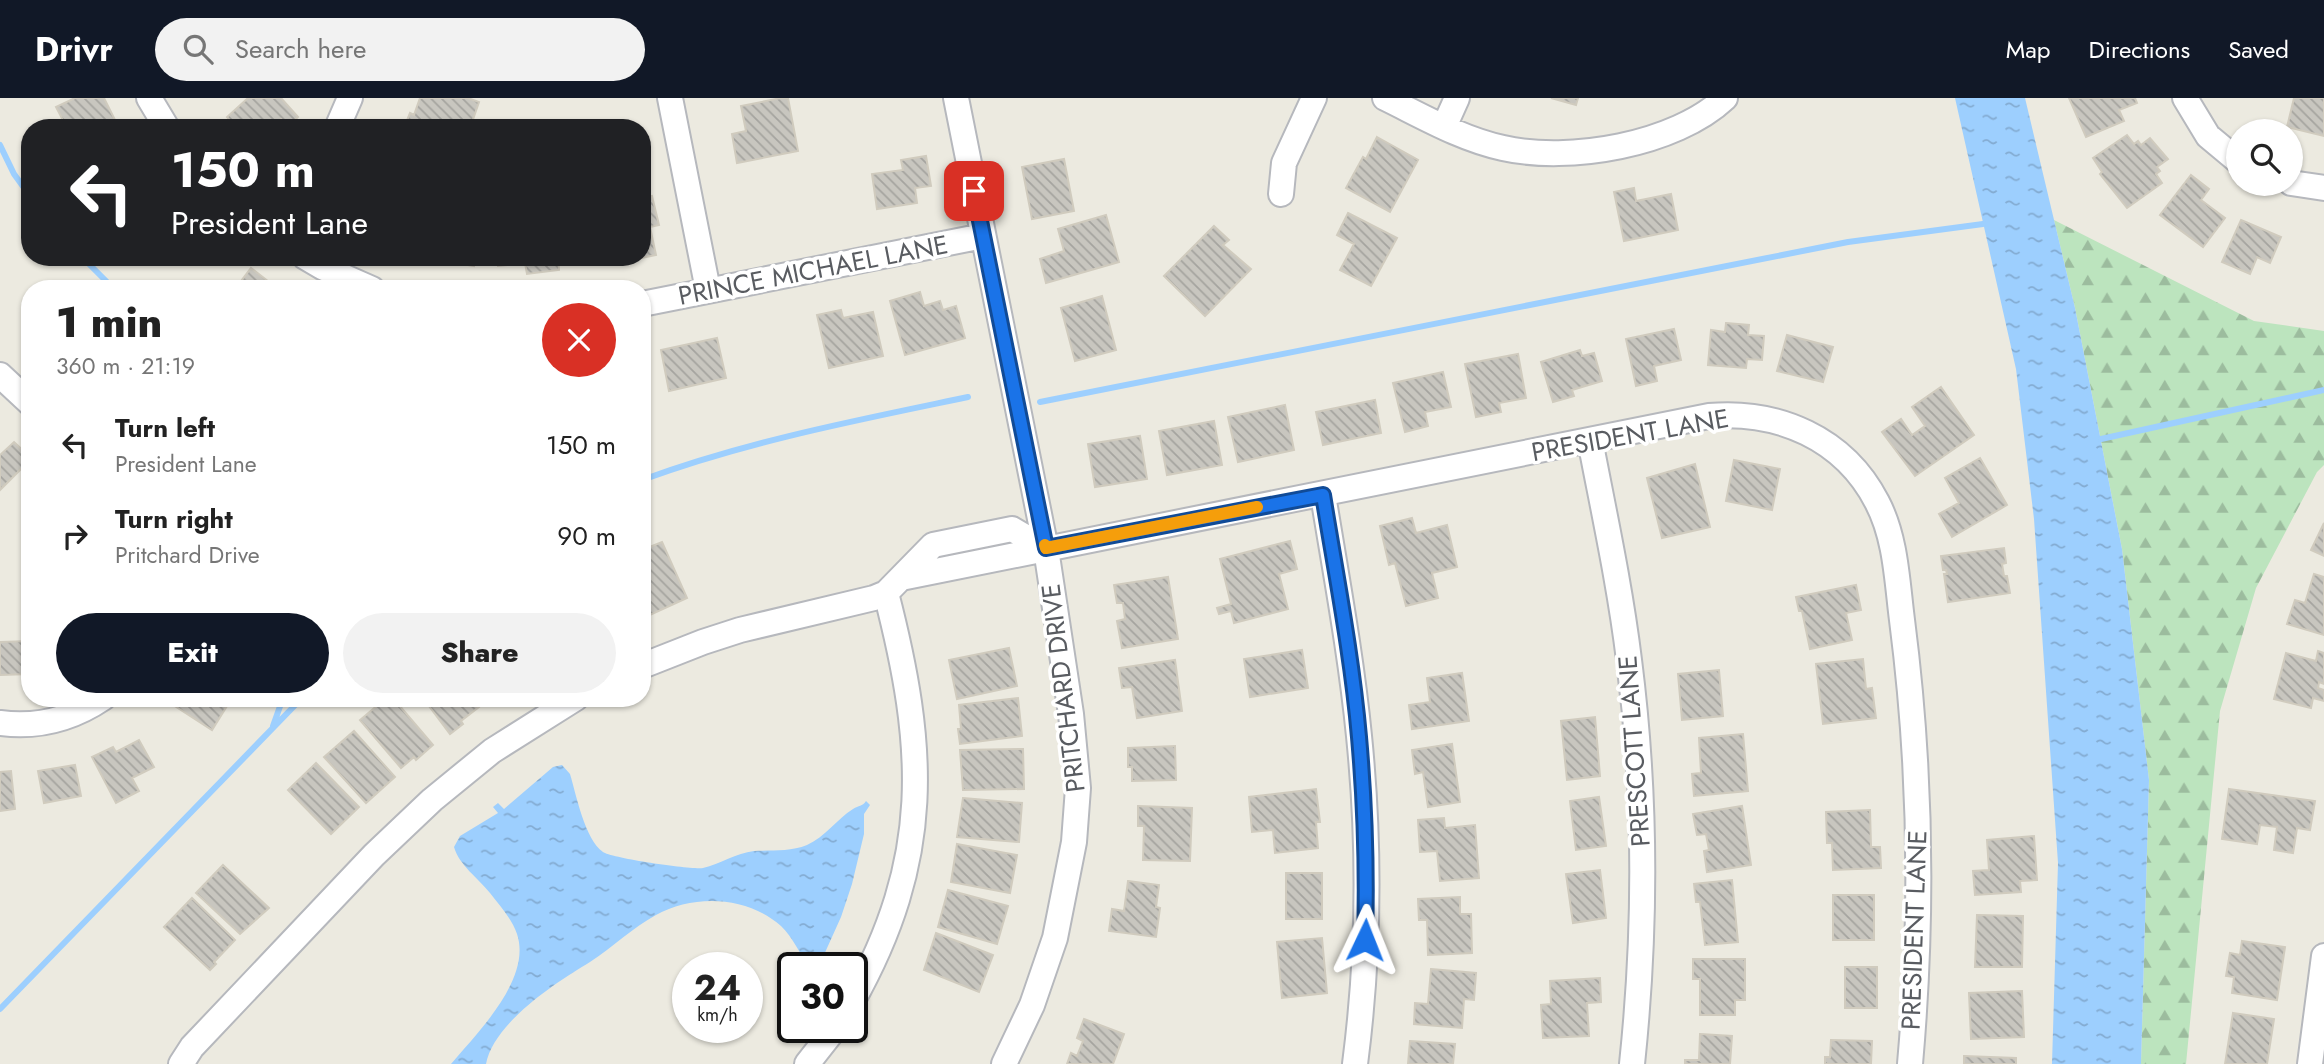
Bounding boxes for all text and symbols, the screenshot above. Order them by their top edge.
search box [155,18,645,81]
text: Drivr [35,26,113,73]
icon: search [179,30,217,68]
text: Search here [235,30,366,68]
text: Map [2006,32,2051,67]
text: Directions [2089,32,2190,67]
text: Saved [2228,32,2289,67]
map controls [2226,119,2303,196]
button: search [2226,119,2303,196]
text: 150 m [171,135,315,205]
icon: left [56,147,147,238]
pin [944,161,1004,221]
icon: arrive [955,172,993,210]
text: President Lane [171,200,368,246]
street label: PRINCE MICHAEL LANE [675,225,951,315]
text: 1 min [56,292,162,353]
button: close [542,303,616,377]
text: 360 m · 21:19 [56,349,195,383]
street label: PRESIDENT LANE [1528,399,1732,471]
text: Turn left [115,409,215,447]
icon: left [56,426,94,464]
text: 150 m [546,426,616,464]
text: President Lane [115,447,257,481]
text: Turn right [115,500,233,538]
icon: right [56,517,94,555]
text: 90 m [557,517,616,555]
text: Pritchard Drive [115,538,260,572]
street label: PRITCHARD DRIVE [1031,582,1095,794]
button: Exit [56,613,329,693]
button: Share [343,613,616,693]
street label: PRESCOTT LANE [1608,654,1660,848]
street label: PRESIDENT LANE [1892,829,1936,1031]
position arrow [1328,903,1402,977]
speed limit sign: 30 [777,952,868,1043]
text: 24 [694,963,741,1013]
text: km/h [697,1002,738,1028]

